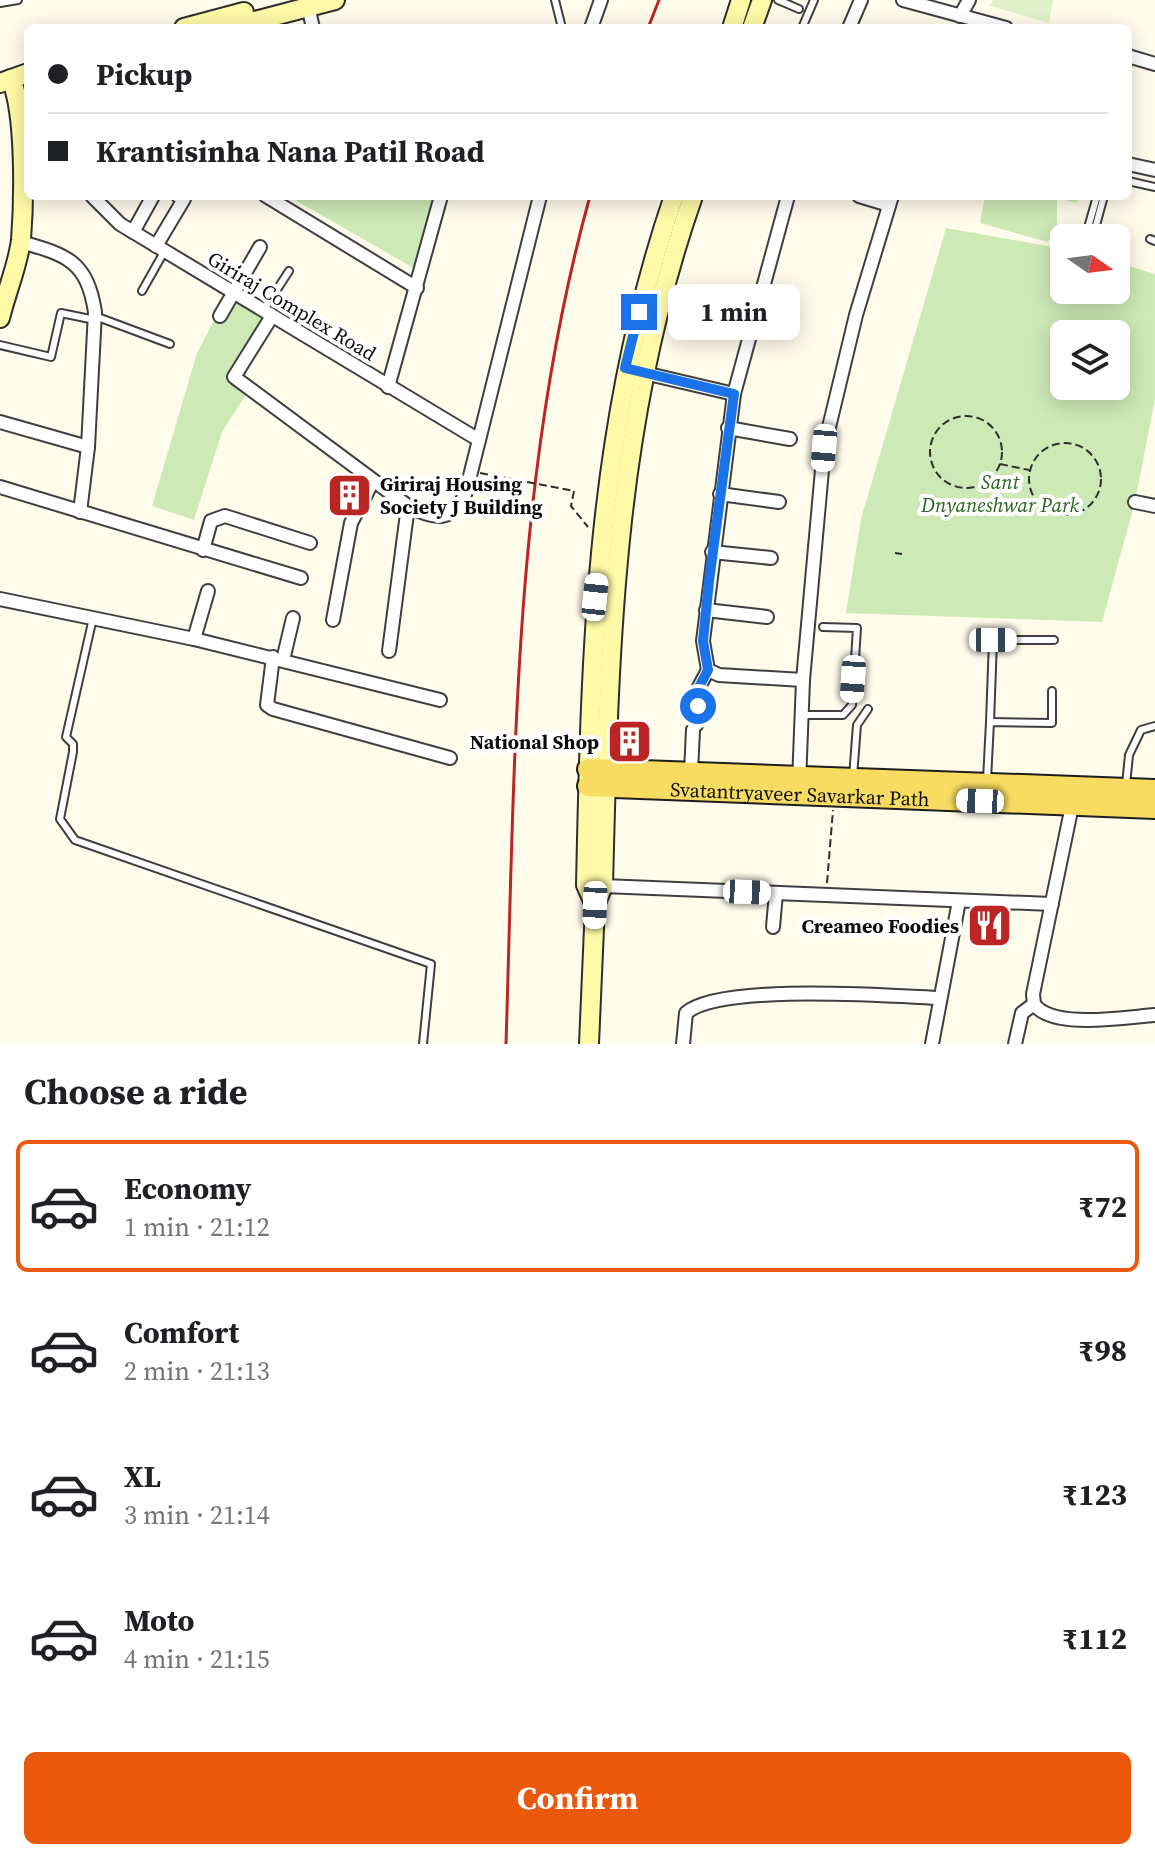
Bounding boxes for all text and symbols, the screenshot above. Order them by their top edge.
text: Pickup [96,54,192,95]
text: Krantisinha Nana Patil Road [96,131,485,172]
north arrow [1050,224,1130,304]
map controls [1050,224,1130,400]
street label: Giriraj Complex Road [202,245,382,368]
callout: 1 min [667,284,799,340]
route end [621,294,657,330]
text: 1 min [700,294,768,330]
button: layers [1050,320,1130,400]
car [810,423,838,473]
park label: Sant Dnyaneshwar Park [920,468,1080,519]
place label: Giriraj Housing Society J Building [380,470,543,521]
building icon: Giriraj Housing Society J Building [325,472,373,520]
car [581,572,609,622]
car [969,628,1017,652]
car [839,654,867,704]
route start [680,688,716,724]
building icon: National Shop [606,718,654,766]
place label: National Shop [470,728,599,756]
street label: Svatantryaveer Savarkar Path [670,775,930,813]
car [956,788,1004,814]
car [723,879,771,905]
car [582,881,608,929]
restaurant icon: Creameo Foodies [966,902,1014,950]
place label: Creameo Foodies [801,912,959,940]
text: Choose a ride [24,1067,247,1116]
text: Economy [124,1168,252,1209]
icon: car [28,1170,100,1242]
text: ₹72 [1078,1186,1127,1227]
text: 1 min · 21:12 [124,1209,270,1245]
text: Comfort [124,1312,239,1353]
icon: car [28,1314,100,1386]
text: ₹98 [1078,1330,1127,1371]
text: 2 min · 21:13 [124,1353,270,1389]
text: XL [124,1456,161,1497]
icon: car [28,1458,100,1530]
text: ₹123 [1062,1474,1127,1515]
text: 3 min · 21:14 [124,1497,270,1533]
text: Moto [124,1600,195,1641]
icon: car [28,1602,100,1674]
text: ₹112 [1062,1618,1127,1659]
text: 4 min · 21:15 [124,1641,270,1677]
button: Confirm [24,1752,1131,1844]

